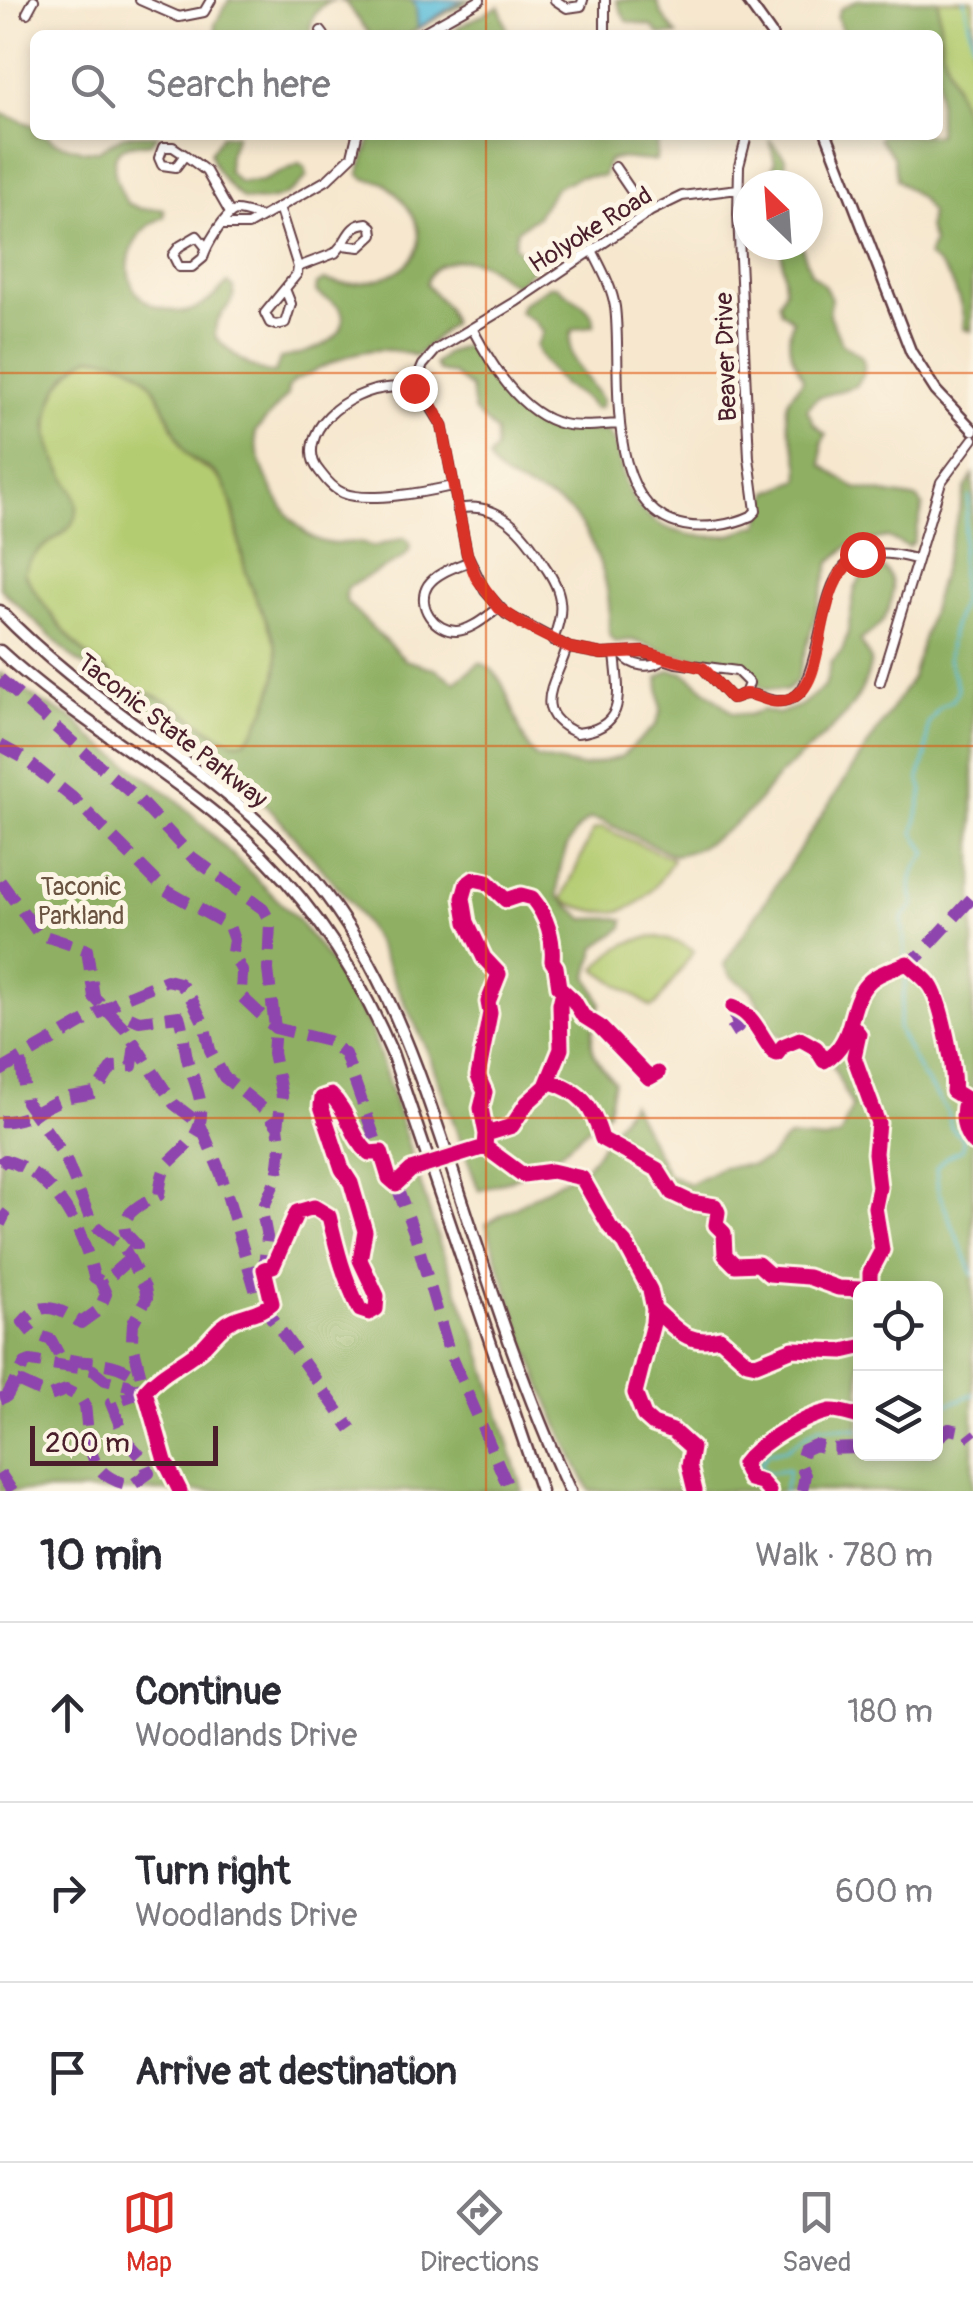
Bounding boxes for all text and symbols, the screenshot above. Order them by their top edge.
search box [30,30,943,140]
icon: search [65,58,120,113]
text: Search here [145,61,331,109]
north arrow [733,170,823,260]
street label: Holyoke Road [524,180,658,280]
street label: Beaver Drive [709,291,744,422]
route end [392,366,438,412]
route start [840,532,886,578]
street label: Taconic State Parkway [71,647,274,815]
park label: Taconic Parkland [37,872,125,932]
map controls [853,1281,943,1461]
button: locate [853,1281,943,1371]
button: layers [853,1371,943,1461]
scale bar [30,1421,218,1466]
text: 200 m [45,1426,130,1461]
text: 10 min [40,1530,162,1582]
text: Walk · 780 m [755,1536,933,1576]
text: Continue [135,1668,281,1716]
icon: ahead [40,1685,95,1740]
text: 180 m [847,1692,933,1732]
text: Woodlands Drive [135,1716,357,1756]
text: Turn right [135,1848,290,1896]
icon: right [40,1865,95,1920]
text: 600 m [835,1872,933,1912]
text: Woodlands Drive [135,1896,357,1936]
icon: arrive [40,2045,95,2100]
text: Arrive at destination [135,2048,457,2096]
tab: Map [122,2185,177,2280]
tab: Directions [420,2185,539,2280]
tab: Saved [782,2185,851,2280]

